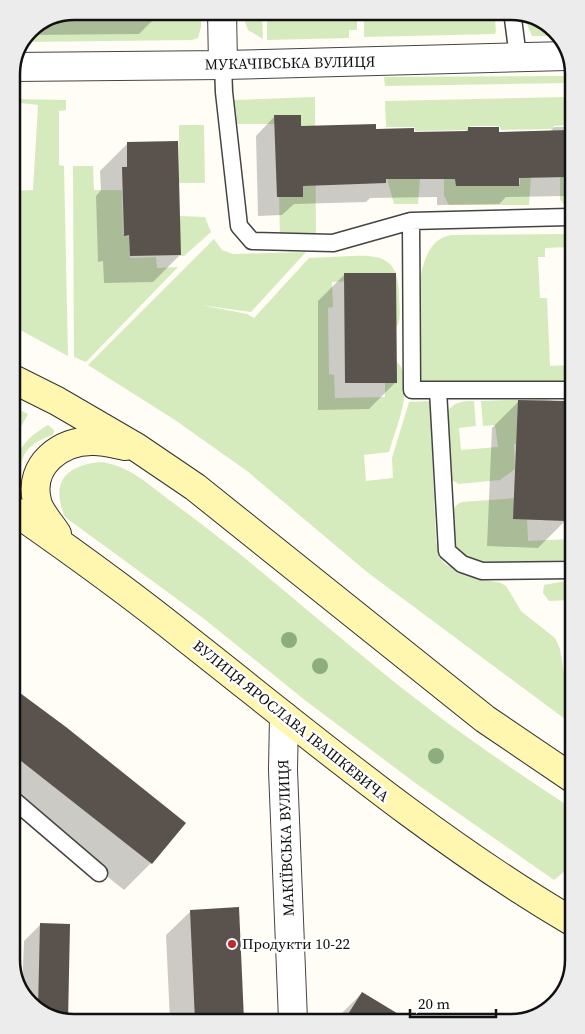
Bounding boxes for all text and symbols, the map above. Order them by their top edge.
street label: МУКАЧІВСЬКА ВУЛИЦЯ [204,51,376,74]
street label: ВУЛИЦЯ ЯРОСЛАВА ІВАШКЕВИЧА [189,635,394,806]
street label: МАКІЇВСЬКА ВУЛИЦЯ [272,759,299,917]
place label: Продукти 10-22 [242,933,350,954]
marker: Продукти 10-22 [226,938,238,950]
scale bar [410,986,496,1018]
text: 20 m [418,993,450,1014]

